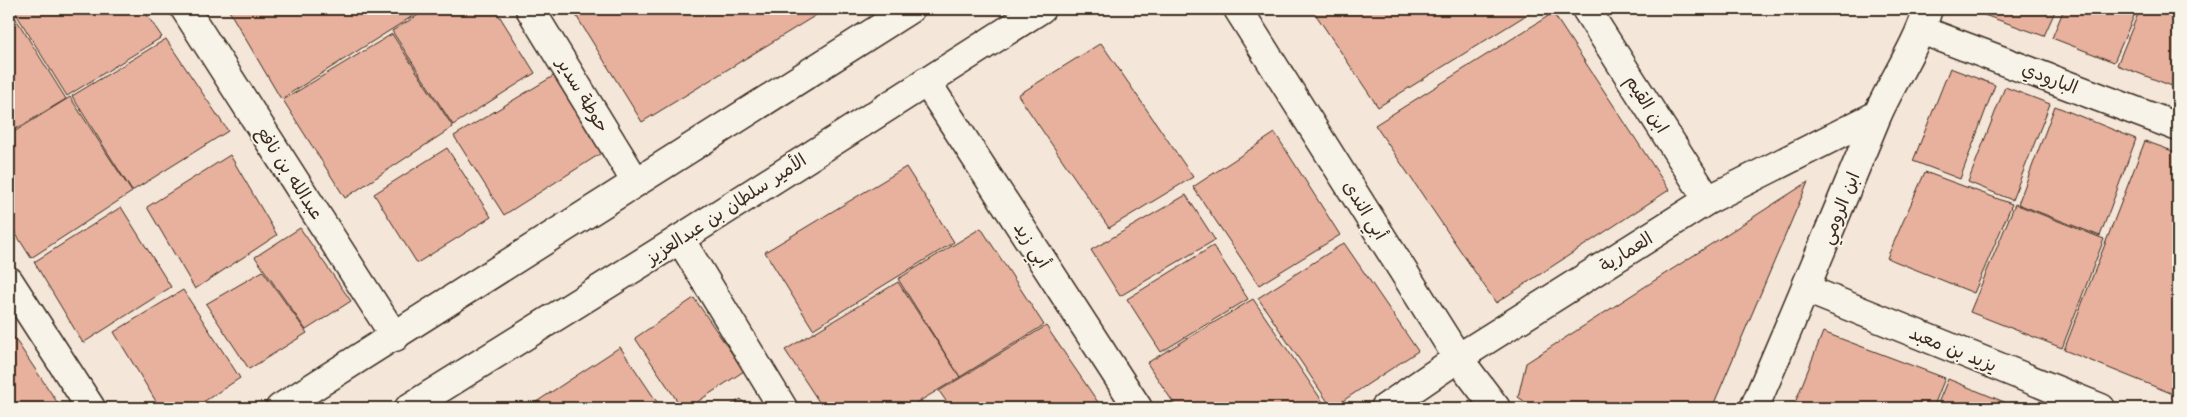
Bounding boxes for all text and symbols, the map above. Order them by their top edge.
street label: حوطة سدير [550,51,615,137]
street label: البارودي [2018,56,2081,101]
street label: ابن القيم [1618,70,1674,139]
street label: عبدالله بن نافع [250,122,329,225]
street label: الأمير سلطان بن عبدالعزيز [639,148,811,271]
street label: ابن الرومي [1815,168,1869,249]
street label: أبي الندى [1334,176,1393,247]
street label: أبي زيد [1005,217,1056,275]
street label: العمارية [1595,226,1657,278]
street label: يزيد بن معبد [1906,321,2000,377]

